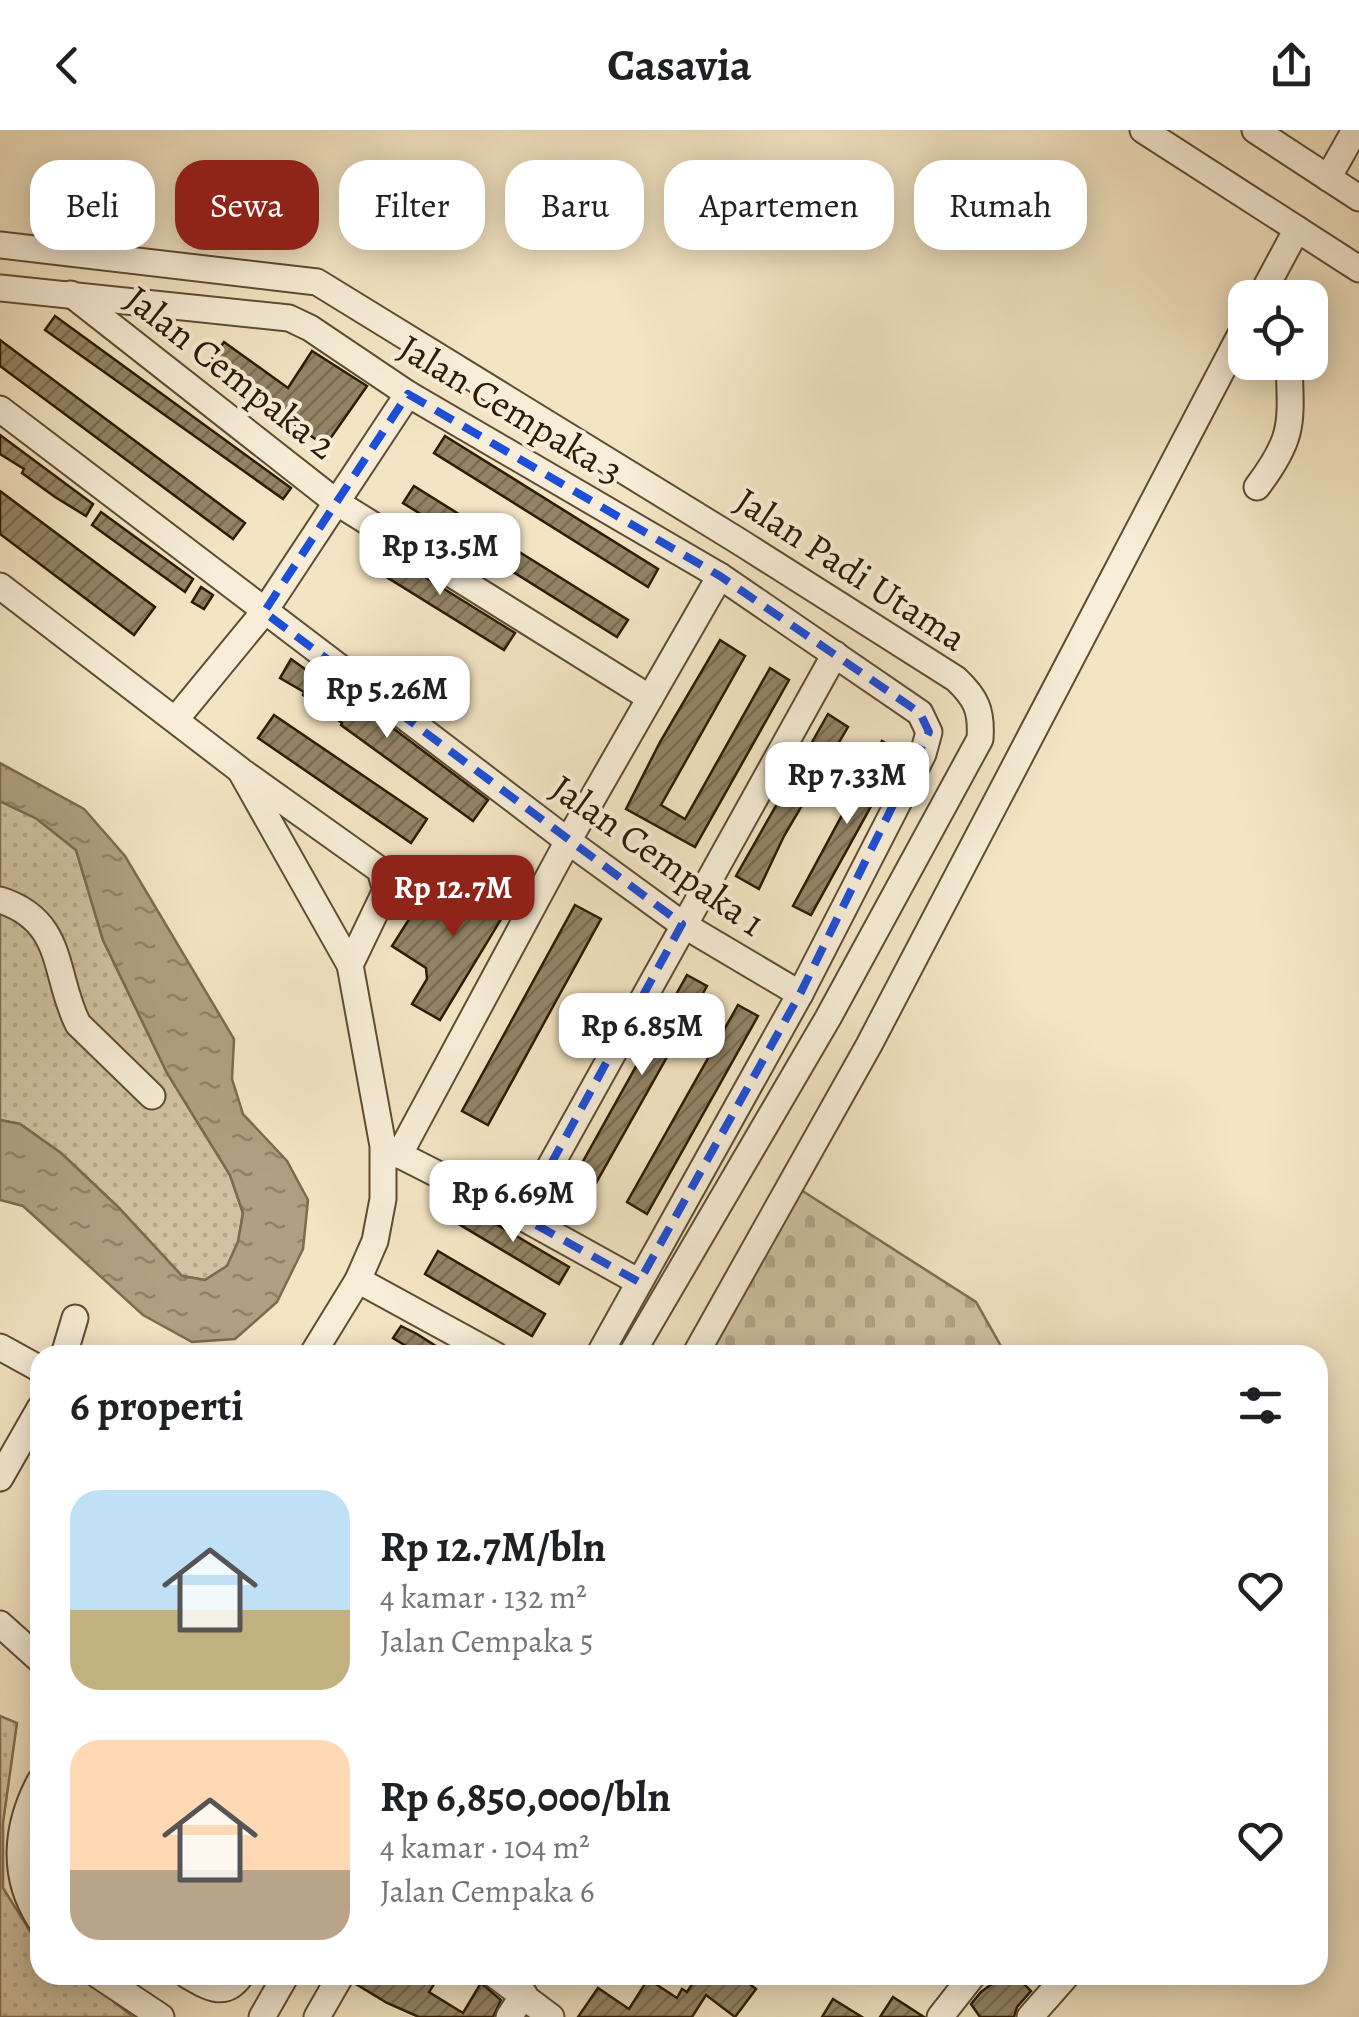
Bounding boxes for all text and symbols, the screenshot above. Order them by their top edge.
text: Casavia [607,34,752,96]
icon: back [40,38,95,93]
icon: share [1264,38,1319,93]
chip: Beli [30,160,155,250]
chip: Sewa [175,160,319,250]
chip: Filter [339,160,485,250]
chip: Baru [505,160,644,250]
chip: Apartemen [664,160,894,250]
chip: Rumah [914,160,1087,250]
street label: Jalan Cempaka 2 [114,273,348,471]
map controls [1228,280,1328,380]
button: locate [1228,280,1328,380]
street label: Jalan Cempaka 3 [389,322,633,496]
street label: Jalan Padi Utama [725,475,977,663]
pin: Rp 13.5M [337,513,543,598]
text: Rp 13.5M [381,523,499,567]
pin: Rp 5.26M [284,656,490,741]
text: Rp 5.26M [326,666,448,710]
pin: Rp 7.33M [744,742,950,827]
text: Rp 7.33M [787,752,907,796]
street label: Jalan Cempaka 1 [541,762,775,948]
pin: Rp 12.7M [350,855,556,940]
text: Rp 12.7M [394,865,512,909]
pin: Rp 6.85M [539,993,745,1078]
text: Rp 6.85M [581,1003,703,1047]
pin: Rp 6.69M [410,1160,616,1245]
text: Rp 6.69M [451,1170,575,1214]
text: 6 properti [70,1377,243,1434]
icon: filters [1233,1378,1288,1433]
text: Rp 12.7M/bln [380,1518,606,1575]
icon: home [150,1530,270,1650]
icon: heart [1233,1563,1288,1618]
text: 4 kamar · 132 m² [380,1575,587,1619]
text: Jalan Cempaka 5 [380,1619,593,1663]
text: Rp 6,850,000/bln [380,1768,671,1825]
icon: home [150,1780,270,1900]
icon: heart [1233,1813,1288,1868]
text: 4 kamar · 104 m² [380,1825,590,1869]
text: Jalan Cempaka 6 [380,1869,594,1913]

